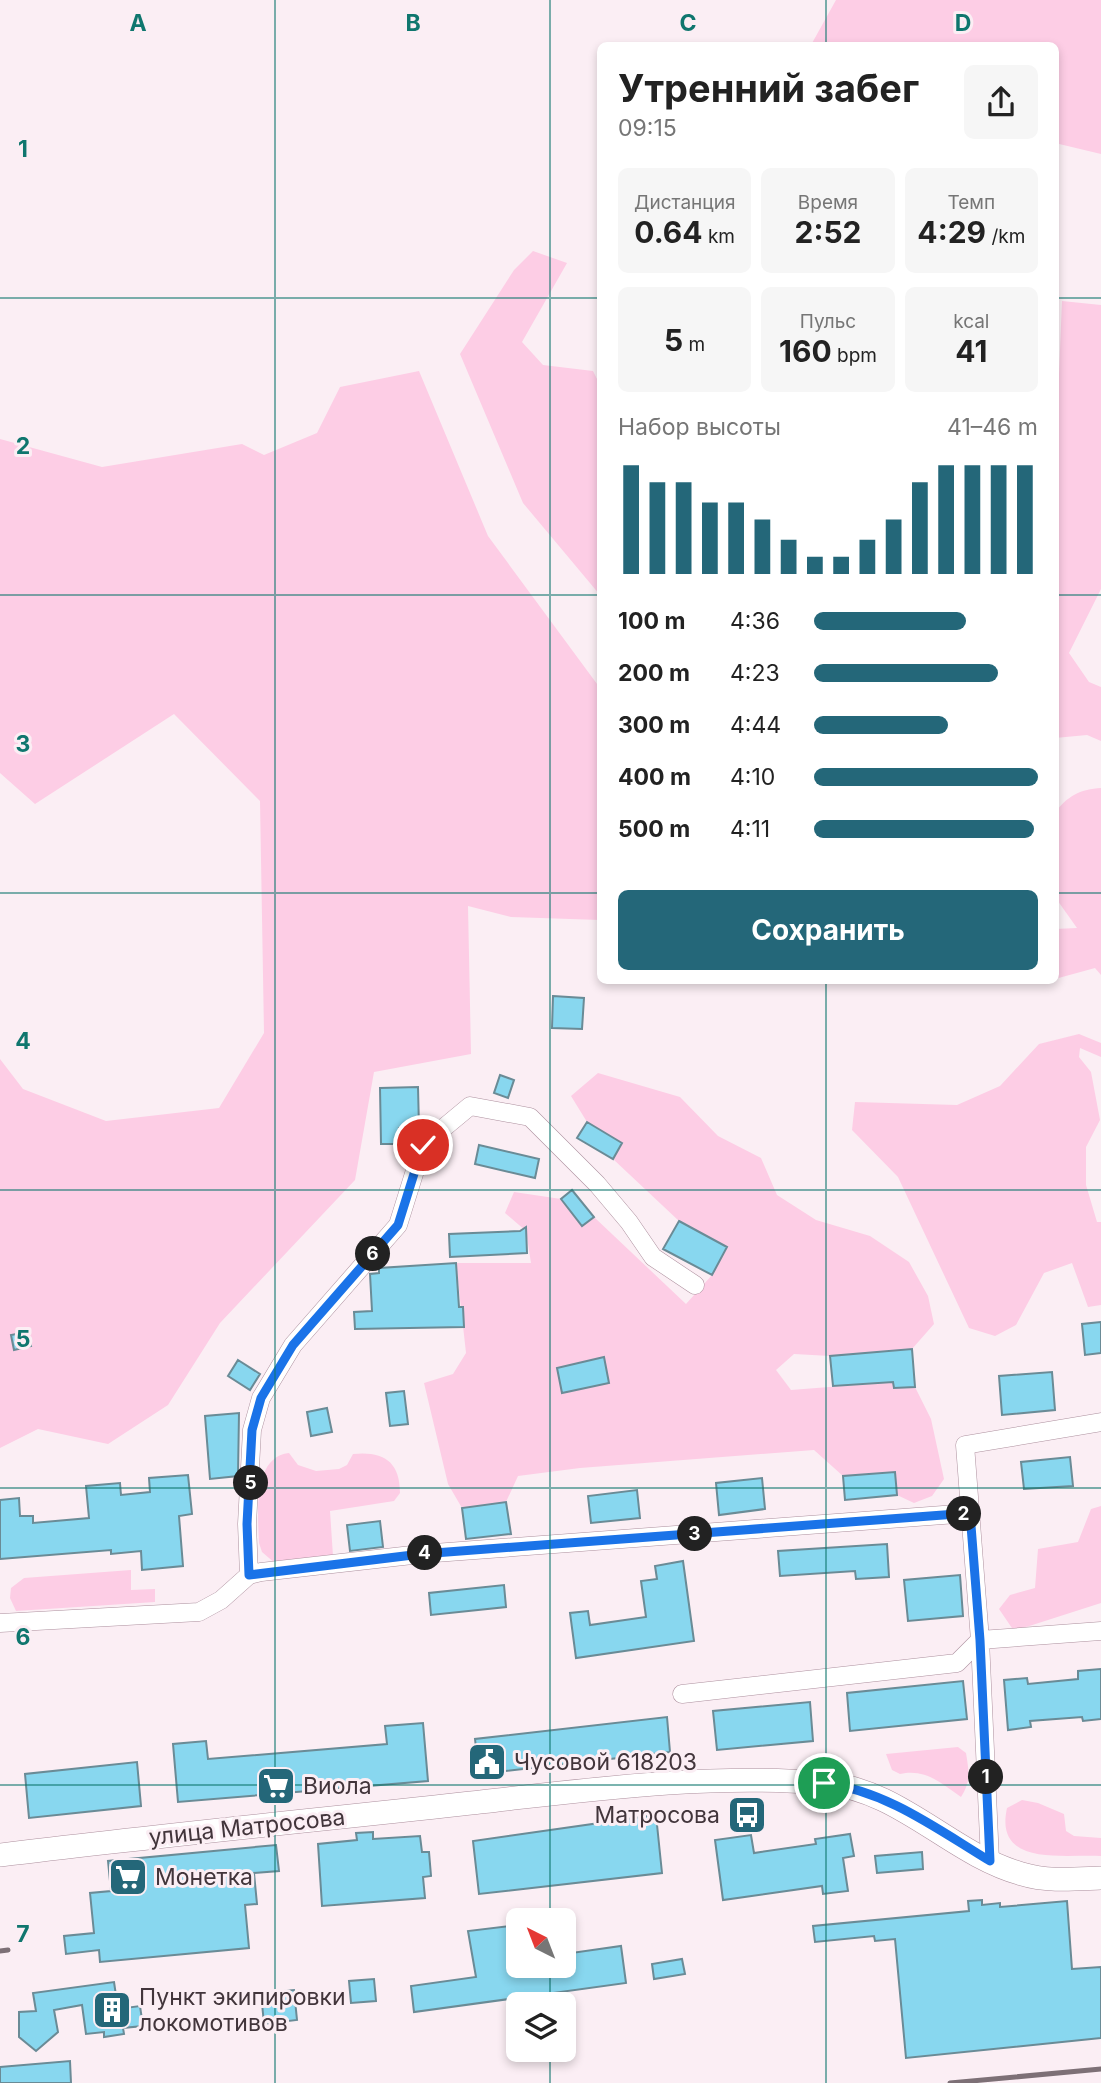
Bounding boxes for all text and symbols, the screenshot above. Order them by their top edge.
text: A [129,9,147,37]
text: B [405,9,421,37]
text: C [679,9,697,37]
text: D [955,9,971,37]
text: Утренний забег [618,65,919,111]
button: share [964,65,1038,139]
text: 09:15 [618,114,677,142]
text: 1 [18,135,28,163]
text: Дистанция [634,191,735,214]
text: Время [798,191,858,214]
text: Темп [947,191,995,214]
text: 0.64 [634,214,703,250]
text: 2:52 [794,214,861,250]
text: 4:29 [917,214,986,250]
text: km [703,225,735,248]
text: /km [986,225,1025,248]
text: Пульс [800,310,856,333]
text: kcal [953,310,989,333]
text: 5 [664,322,683,358]
text: m [683,333,705,356]
text: 160 [779,333,832,369]
text: 41 [955,333,987,369]
text: bpm [832,344,877,367]
text: Набор высоты [618,413,781,441]
text: 41–46 m [947,413,1038,441]
text: 2 [16,432,30,460]
text: 100 m [618,607,685,635]
text: 4:36 [730,607,780,635]
text: 200 m [618,659,690,687]
text: 4:23 [730,659,780,687]
text: 300 m [618,711,690,739]
text: 4:44 [730,711,781,739]
text: 3 [16,730,30,758]
text: 400 m [618,763,691,791]
text: 4:10 [730,763,775,791]
text: 500 m [618,815,690,843]
text: 4:11 [730,815,770,843]
button: Сохранить [618,890,1038,970]
text: 4 [15,1027,31,1055]
pin [393,1115,453,1175]
icon: check [404,1126,442,1164]
pin: 6 [356,1236,390,1272]
text: 6 [366,1242,379,1265]
text: 5 [16,1325,30,1353]
pin: 5 [233,1466,268,1500]
text: 5 [244,1471,257,1494]
pin: 2 [946,1496,982,1532]
text: 2 [958,1502,969,1525]
pin: 3 [678,1516,712,1552]
text: 3 [688,1522,701,1545]
pin: 4 [408,1536,442,1570]
text: 4 [418,1541,431,1564]
text: 6 [16,1623,30,1651]
public building icon: Чусовой 618203 [466,1741,508,1783]
place label: Чусовой 618203 [514,1748,697,1776]
pin [794,1753,854,1813]
pin: 1 [968,1760,1004,1795]
icon: arrive [805,1764,843,1802]
supermarket icon: Виола [255,1765,297,1807]
text: 1 [981,1765,990,1788]
place label: Виола [303,1772,372,1800]
bus stop icon: Матросова [726,1794,768,1836]
place label: Матросова [595,1801,720,1829]
street label: улица Матросова [147,1803,347,1851]
supermarket icon: Монетка [107,1856,149,1898]
place label: Монетка [155,1863,253,1891]
north arrow [506,1908,576,1978]
map controls [506,1908,576,2062]
text: 7 [16,1920,30,1948]
place label: Пункт экипировки локомотивов [139,1983,346,2037]
building icon: Пункт экипировки локомотивов [91,1989,133,2031]
button: layers [506,1992,576,2062]

